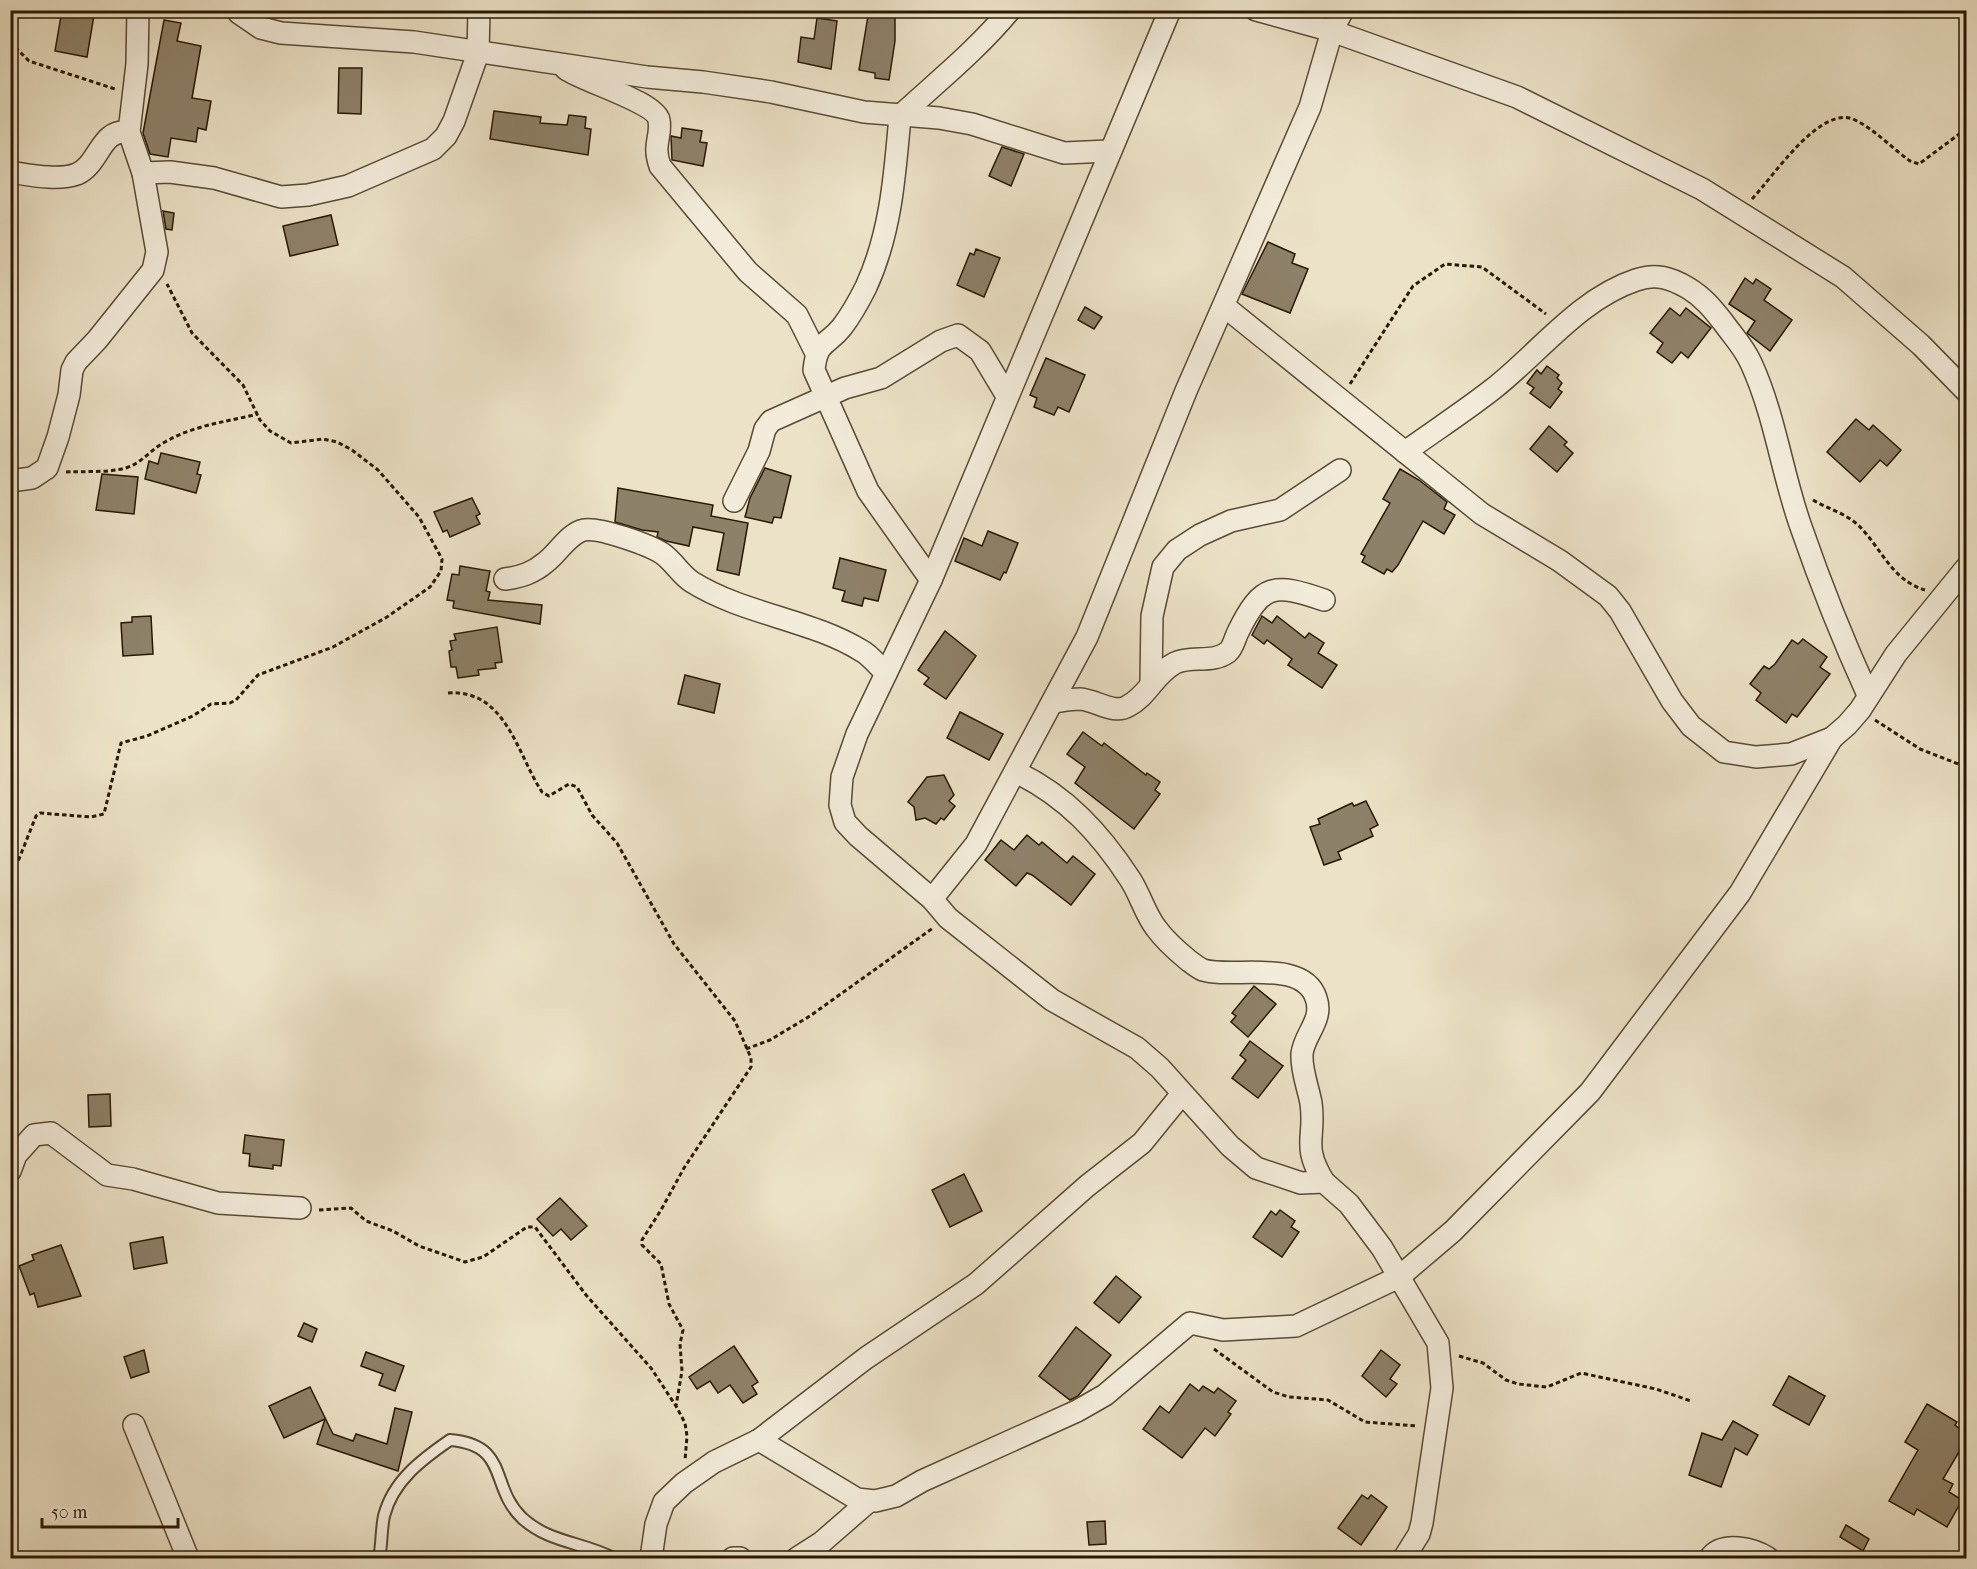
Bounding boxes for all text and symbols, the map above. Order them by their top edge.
scale bar [42,1491,178,1529]
text: 50 m [51,1502,88,1523]

